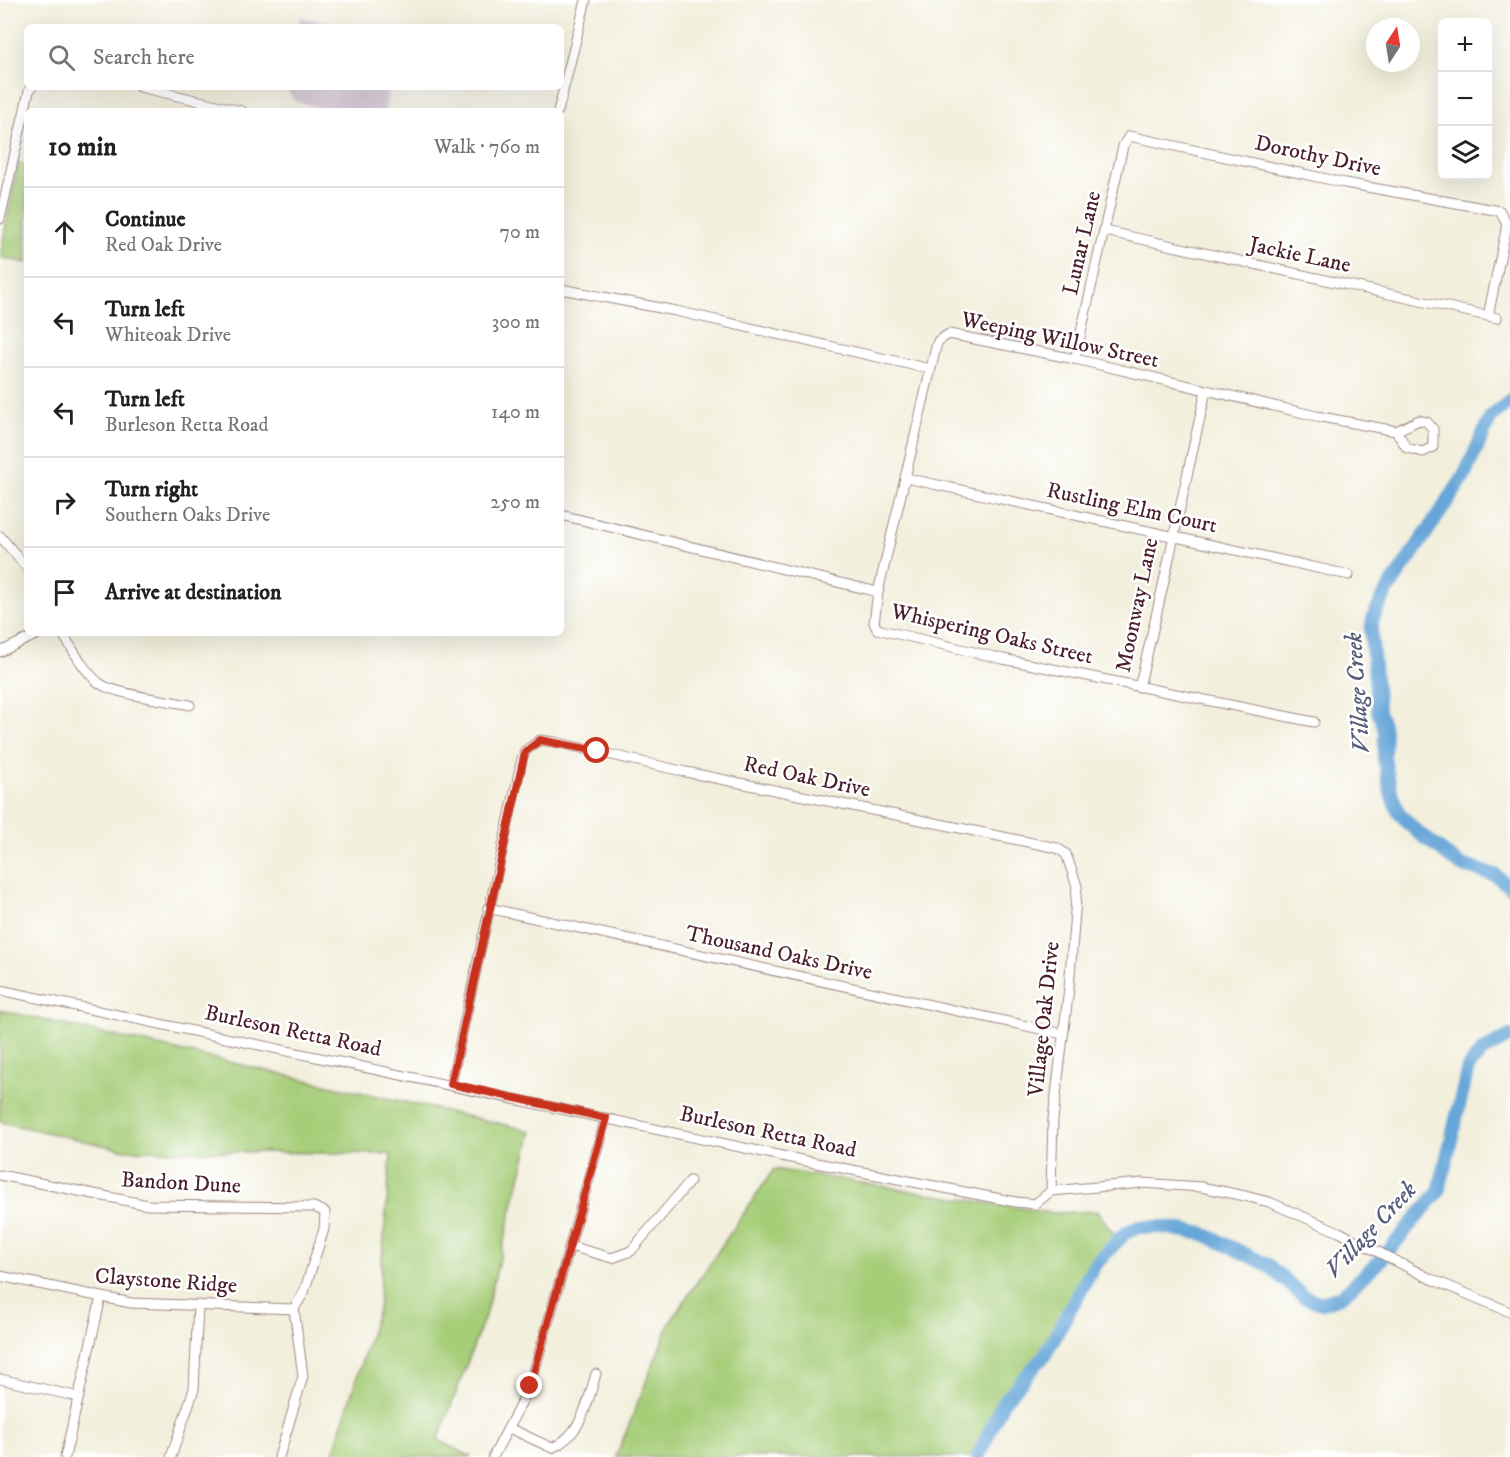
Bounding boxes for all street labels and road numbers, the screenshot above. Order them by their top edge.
street label: Dorothy Drive [1252,129,1384,183]
street label: Lunar Lane [1057,188,1107,298]
street label: Jackie Lane [1245,231,1353,279]
street label: Weeping Willow Street [958,306,1161,374]
street label: Rustling Elm Court [1044,477,1220,539]
street label: Moonway Lane [1110,535,1164,675]
street label: Whispering Oaks Street [888,597,1095,670]
street label: Red Oak Drive [741,750,873,804]
street label: Thousand Oaks Drive [683,920,875,986]
street label: Village Oak Drive [1022,940,1066,1099]
street label: Burleson Retta Road [202,999,384,1063]
street label: Burleson Retta Road [677,1100,859,1164]
street label: Bandon Dune [120,1166,242,1200]
street label: Claystone Ridge [94,1263,238,1299]

